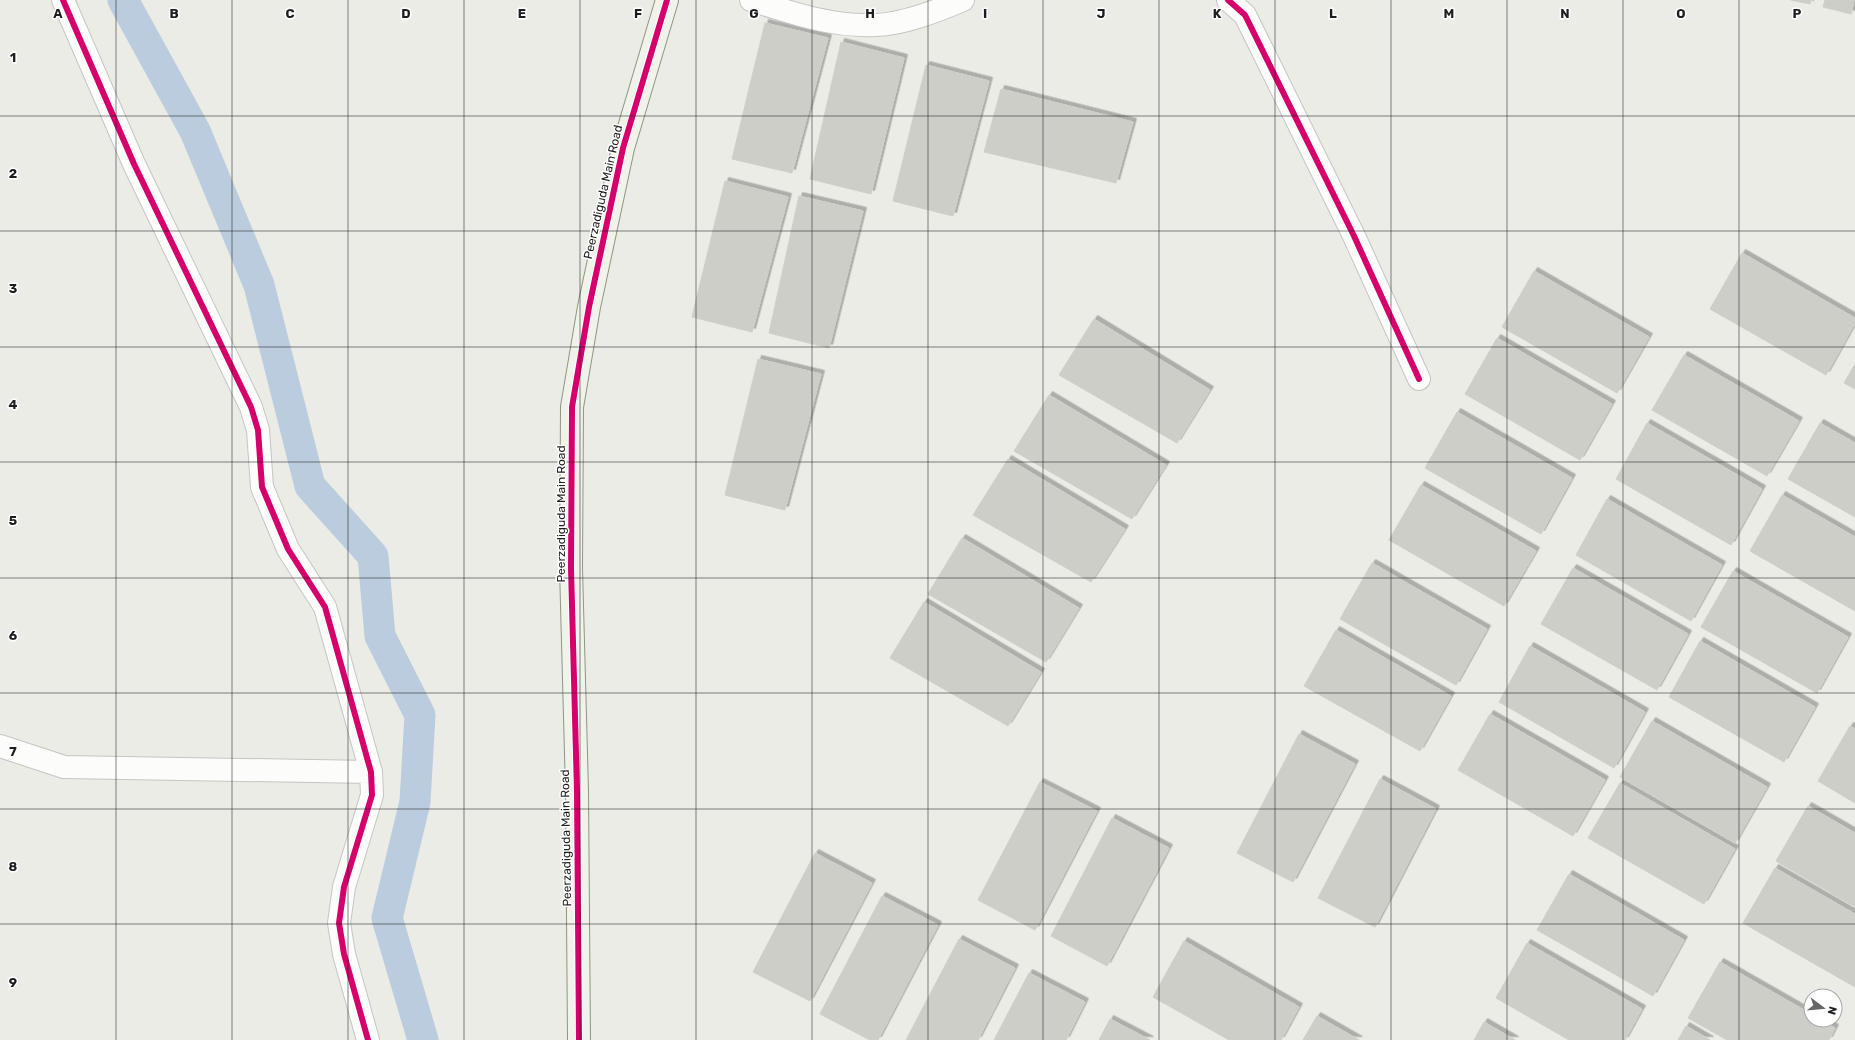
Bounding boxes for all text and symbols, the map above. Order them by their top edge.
text: A [53,6,63,21]
text: B [169,6,179,21]
text: C [285,6,295,21]
text: D [401,6,411,21]
text: E [518,6,526,21]
text: F [634,6,642,21]
text: G [749,6,759,21]
text: H [865,6,875,21]
text: I [983,6,987,21]
text: J [1097,6,1105,21]
text: K [1213,6,1222,21]
text: L [1329,6,1337,21]
text: M [1444,6,1454,21]
text: N [1560,6,1570,21]
text: O [1676,6,1686,21]
text: P [1793,6,1802,21]
text: 1 [10,50,16,65]
street label: Peerzadiguda Main Road [581,124,625,260]
text: 2 [9,166,17,181]
text: 3 [9,281,18,296]
text: 4 [9,397,18,412]
street label: Peerzadiguda Main Road [554,445,568,583]
text: 5 [9,513,17,528]
text: 6 [9,628,18,643]
text: 7 [9,744,17,759]
street label: Peerzadiguda Main Road [558,769,574,907]
text: 8 [9,859,18,874]
text: 9 [9,975,17,990]
north arrow [1803,988,1843,1028]
text: N [1825,1005,1839,1016]

